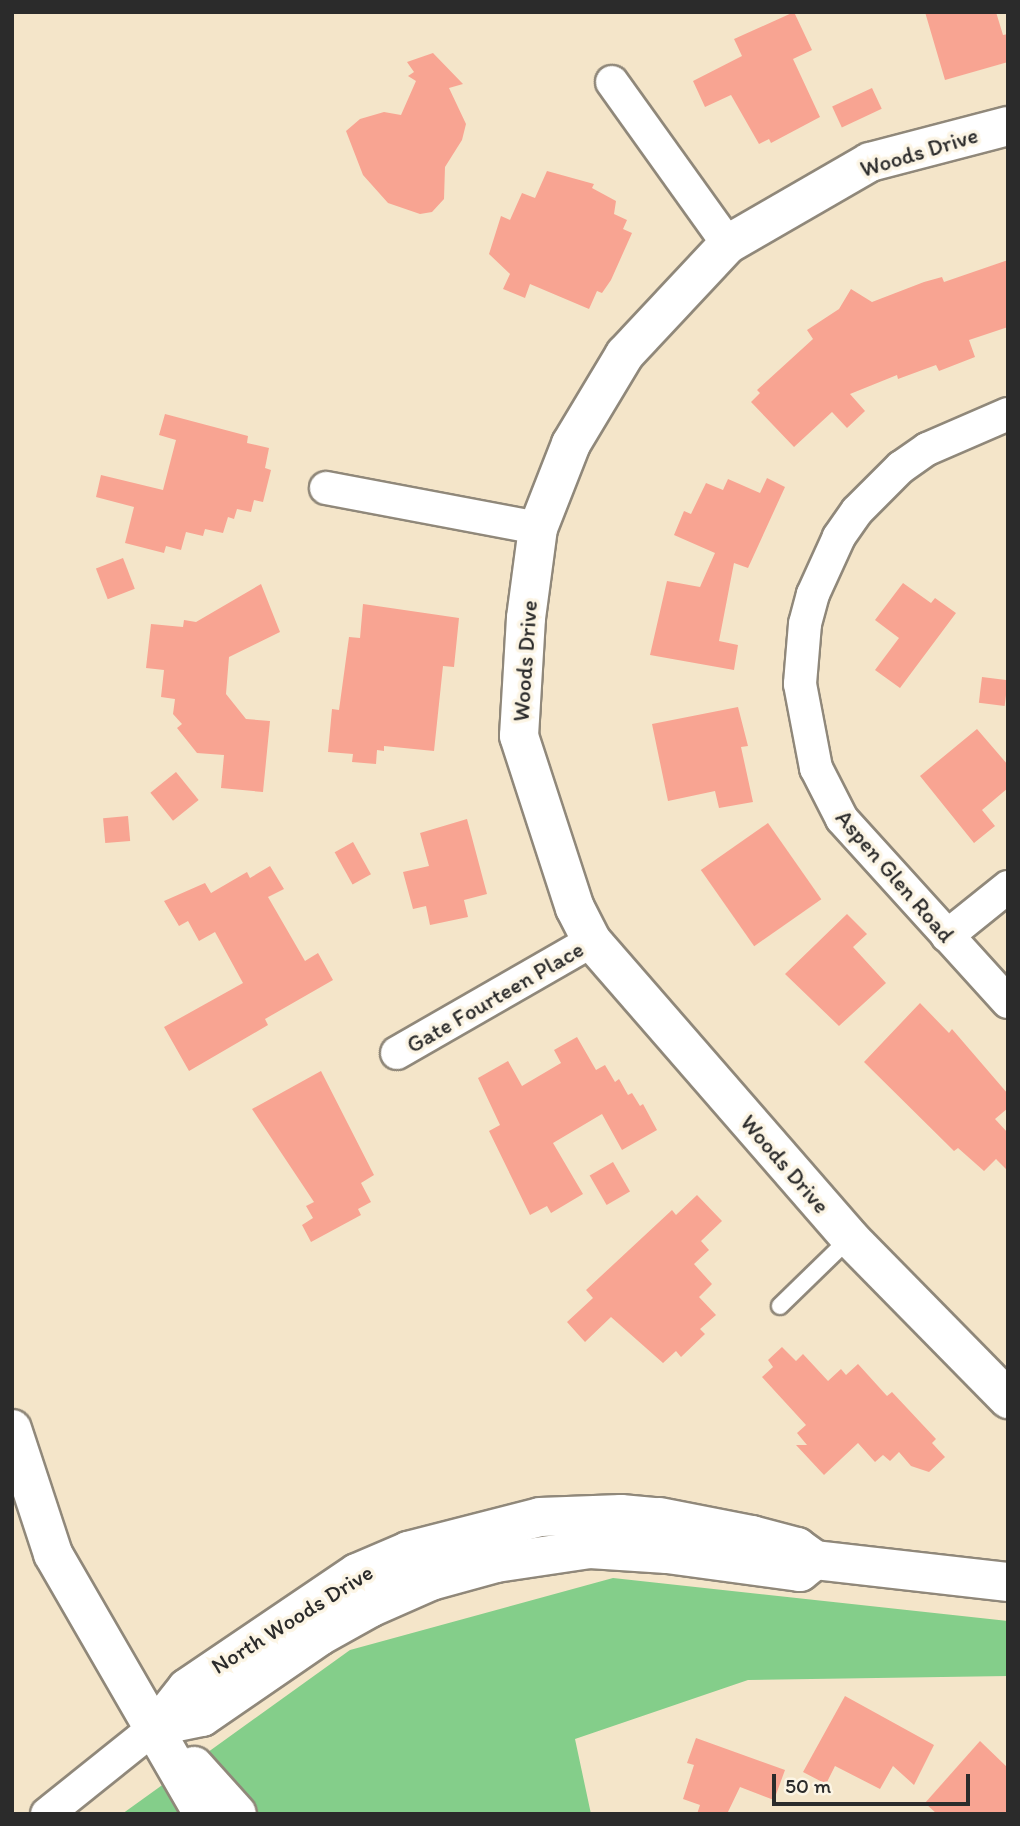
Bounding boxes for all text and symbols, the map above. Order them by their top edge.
street label: Woods Drive [857,121,981,183]
street label: Woods Drive [507,599,543,723]
street label: Aspen Glen Road [830,804,960,948]
street label: Gate Fourteen Place [402,935,588,1059]
street label: Woods Drive [734,1109,836,1219]
street label: North Woods Drive [206,1558,378,1680]
scale bar [775,1759,973,1803]
text: 50 m [785,1773,831,1798]

